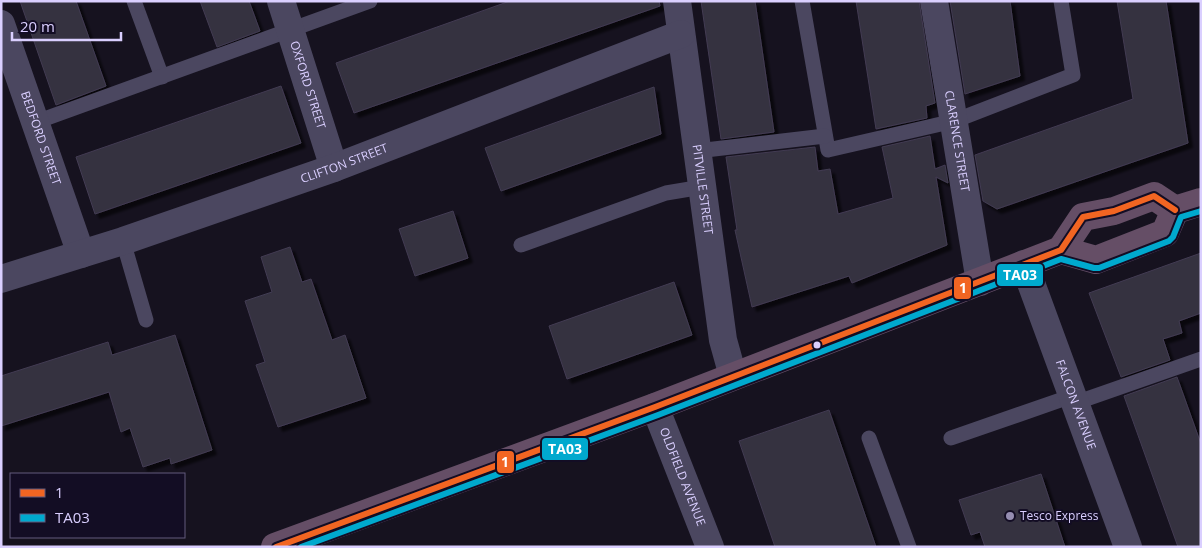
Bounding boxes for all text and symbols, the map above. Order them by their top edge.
scale bar [12,10,121,42]
text: 20 m [20,16,55,36]
street label: OXFORD STREET [286,38,330,131]
street label: BEDFORD STREET [17,89,66,188]
street label: CLARENCE STREET [941,89,974,193]
street label: CLIFTON STREET [298,139,390,187]
street label: PITVILLE STREET [689,143,718,236]
line badge: TA03 [996,263,1044,287]
text: TA03 [1003,265,1037,284]
line badge: 1 [953,276,972,300]
text: 1 [959,278,967,297]
unlabelled marker [812,340,822,350]
street label: FALCON AVENUE [1052,357,1101,452]
street label: OLDFIELD AVENUE [656,425,710,528]
line badge: TA03 [541,437,589,461]
text: TA03 [548,439,582,458]
line badge: 1 [496,450,515,474]
text: 1 [501,452,509,471]
legend [10,473,185,538]
text: 1 [55,482,64,502]
text: TA03 [55,507,90,527]
place label: Tesco Express [1020,507,1099,524]
marker: Tesco Express [1004,510,1016,522]

